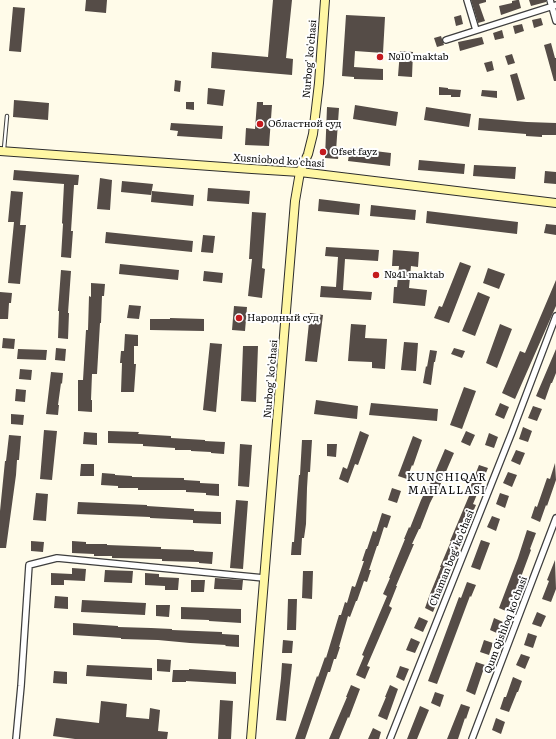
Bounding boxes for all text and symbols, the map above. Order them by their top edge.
street label: Nurbog' ko'chasi [301,19,319,99]
place label: №10 maktab [388,51,449,63]
marker: №10 maktab [375,52,385,62]
place label: Областной суд [268,118,342,130]
marker: Областной суд [255,119,265,129]
place label: Ofset fayz [331,146,377,158]
marker: Ofset fayz [318,147,328,157]
street label: Xusniobod ko'chasi [233,152,325,170]
place label: №41 maktab [384,269,444,281]
marker: №41 maktab [371,270,381,280]
place label: Народный суд [247,312,319,324]
marker: Народный суд [234,313,244,323]
street label: Nurbog' ko'chasi [262,339,280,419]
district label: KUNCHIQAR MAHALLASI [407,471,487,497]
street label: Chaman bog' ko'chasi [427,508,477,608]
street label: Qum Qishloq ko'chasi [482,575,530,675]

